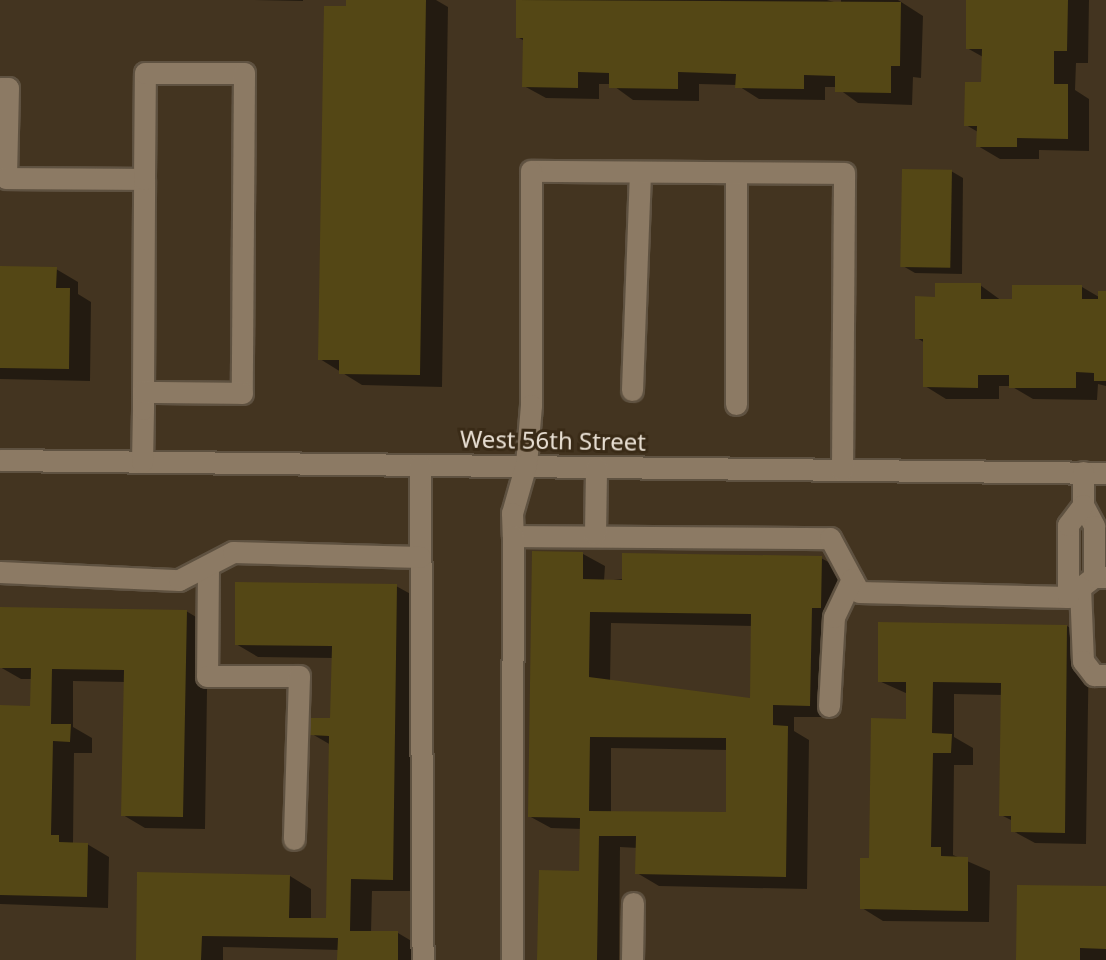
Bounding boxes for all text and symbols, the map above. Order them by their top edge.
street label: West 56th Street [460,424,646,456]

